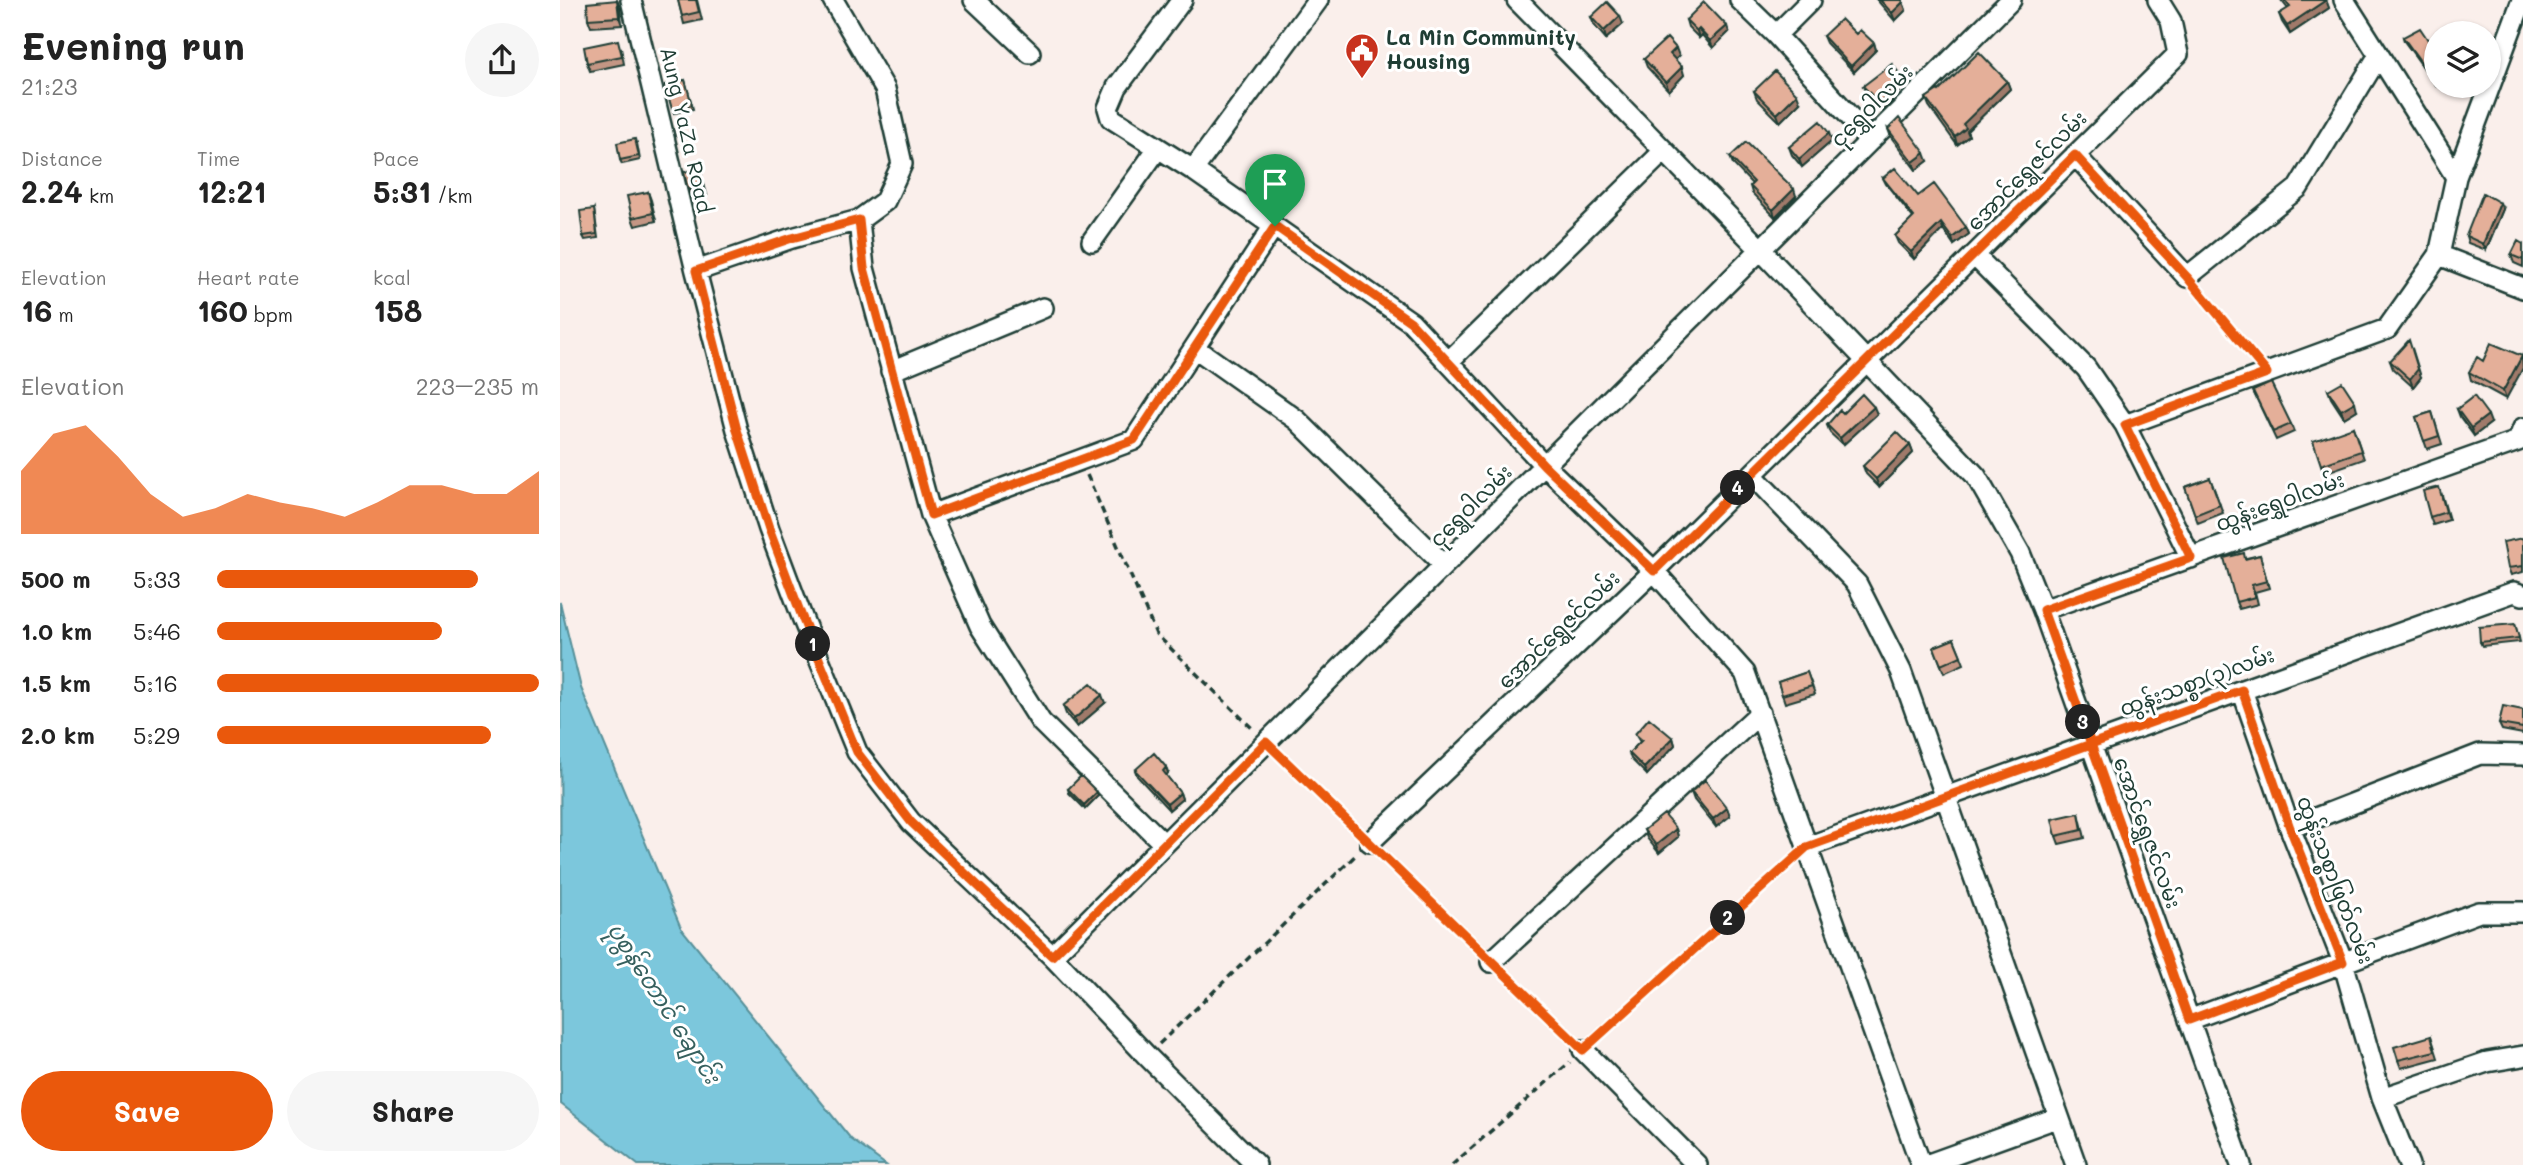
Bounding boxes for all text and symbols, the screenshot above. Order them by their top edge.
text: Evening run [21,20,245,70]
map controls [2424,21,2501,98]
button: layers [2424,21,2501,98]
button: share [465,23,539,97]
place label: La Min Community Housing [1386,23,1576,74]
public building icon: La Min Community Housing [1343,31,1381,80]
street label: Aung YaZa Road [655,44,720,215]
street label: ငုရွှေဝါလမ်း [1823,57,1921,155]
text: 21:23 [21,71,78,101]
street label: အောင်ရွှေဇင်လမ်း [1959,103,2095,239]
text: Distance [21,146,103,171]
text: Time [197,146,240,171]
text: Pace [373,146,419,171]
pin [1245,154,1305,226]
icon: arrive [1256,165,1294,203]
text: 2.24 [21,171,83,211]
text: 12:21 [197,171,267,211]
text: 5:31 [373,171,431,211]
text: km [83,183,114,208]
text: /km [431,183,473,208]
text: Elevation [21,265,106,290]
text: Heart rate [197,265,300,290]
text: kcal [373,265,411,290]
text: 16 [21,290,52,330]
text: 160 [197,290,248,330]
text: 158 [373,290,422,330]
text: m [52,302,74,327]
text: bpm [248,302,293,327]
text: Elevation [21,371,124,401]
text: 223–235 m [416,371,539,401]
street label: ငုရွှေဝါလမ်း [1422,457,1520,555]
street label: ထွန်းရွှေဝါလမ်း [2211,464,2349,541]
pin: 4 [1720,470,1756,505]
text: 4 [1731,475,1744,500]
street label: အောင်ရွှေဇင်လမ်း [1491,563,1628,698]
text: 500 m [21,564,91,594]
text: 5:33 [133,564,181,594]
text: 1.0 km [21,616,92,646]
text: 5:46 [133,616,181,646]
pin: 1 [796,626,830,662]
text: 1 [808,631,817,656]
street label: ထွန်းသစ္စာ(၃)လမ်း [2115,639,2279,726]
text: 1.5 km [21,668,91,698]
text: 5:16 [133,668,178,698]
pin: 3 [2066,704,2100,740]
text: 3 [2077,709,2088,734]
text: 2.0 km [21,720,95,750]
text: 5:29 [133,720,180,750]
street label: အောင်ရွှေဇင်လမ်း [2104,753,2189,914]
street label: ထွန်းသစ္စာဖြတ်လမ်း [2287,791,2382,969]
pin: 2 [1710,900,1746,936]
text: 2 [1722,905,1733,930]
water label: ပုစွန်တောင် ချောင်း [597,916,729,1093]
button: Save [21,1071,273,1151]
button: Share [287,1071,539,1151]

